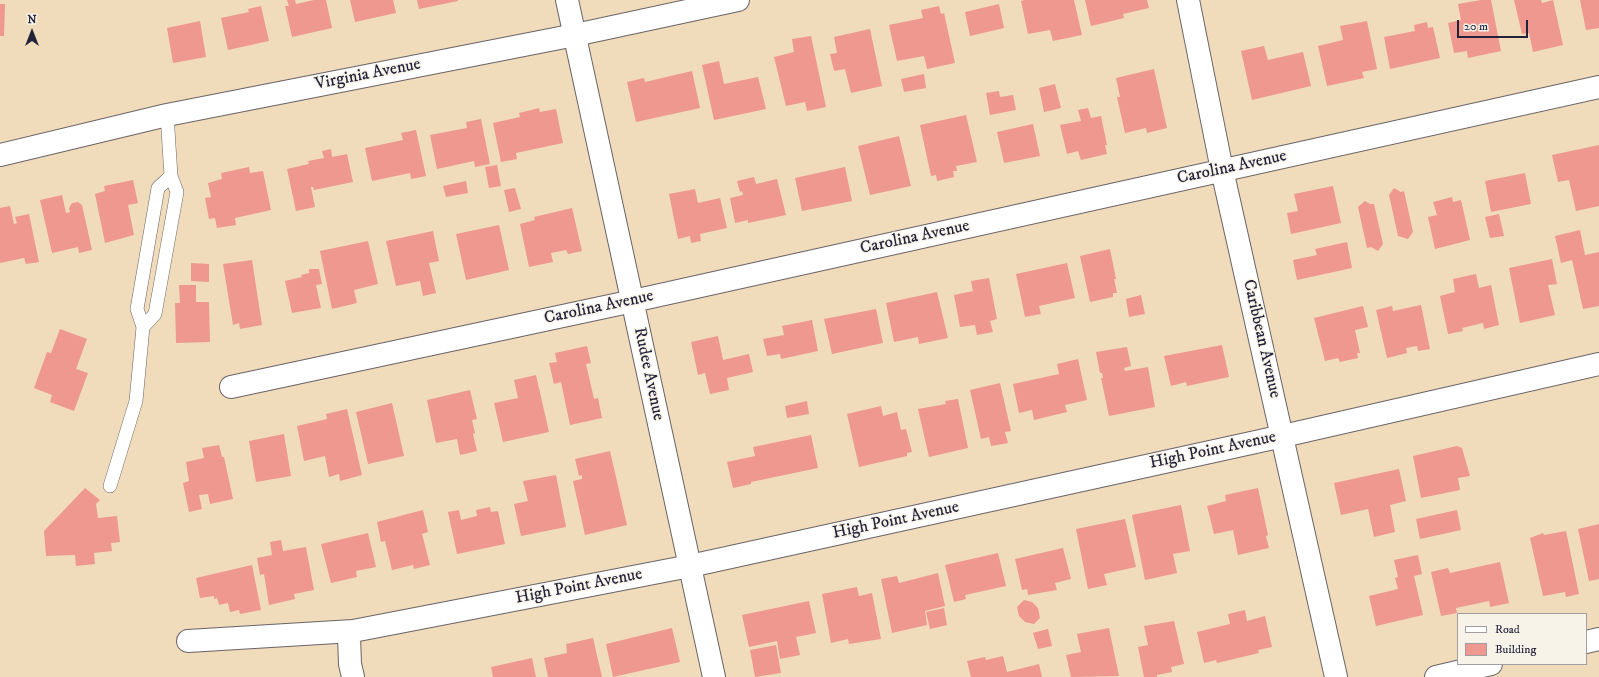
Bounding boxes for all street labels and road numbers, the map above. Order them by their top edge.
street label: Virginia Avenue [313,55,423,95]
street label: Carolina Avenue [1175,146,1289,190]
street label: Carolina Avenue [858,216,972,260]
street label: Caribbean Avenue [1237,278,1285,400]
street label: Carolina Avenue [542,286,656,330]
street label: Rudee Avenue [628,326,668,422]
street label: High Point Avenue [1148,428,1278,474]
street label: High Point Avenue [831,498,961,544]
street label: High Point Avenue [514,565,644,609]

